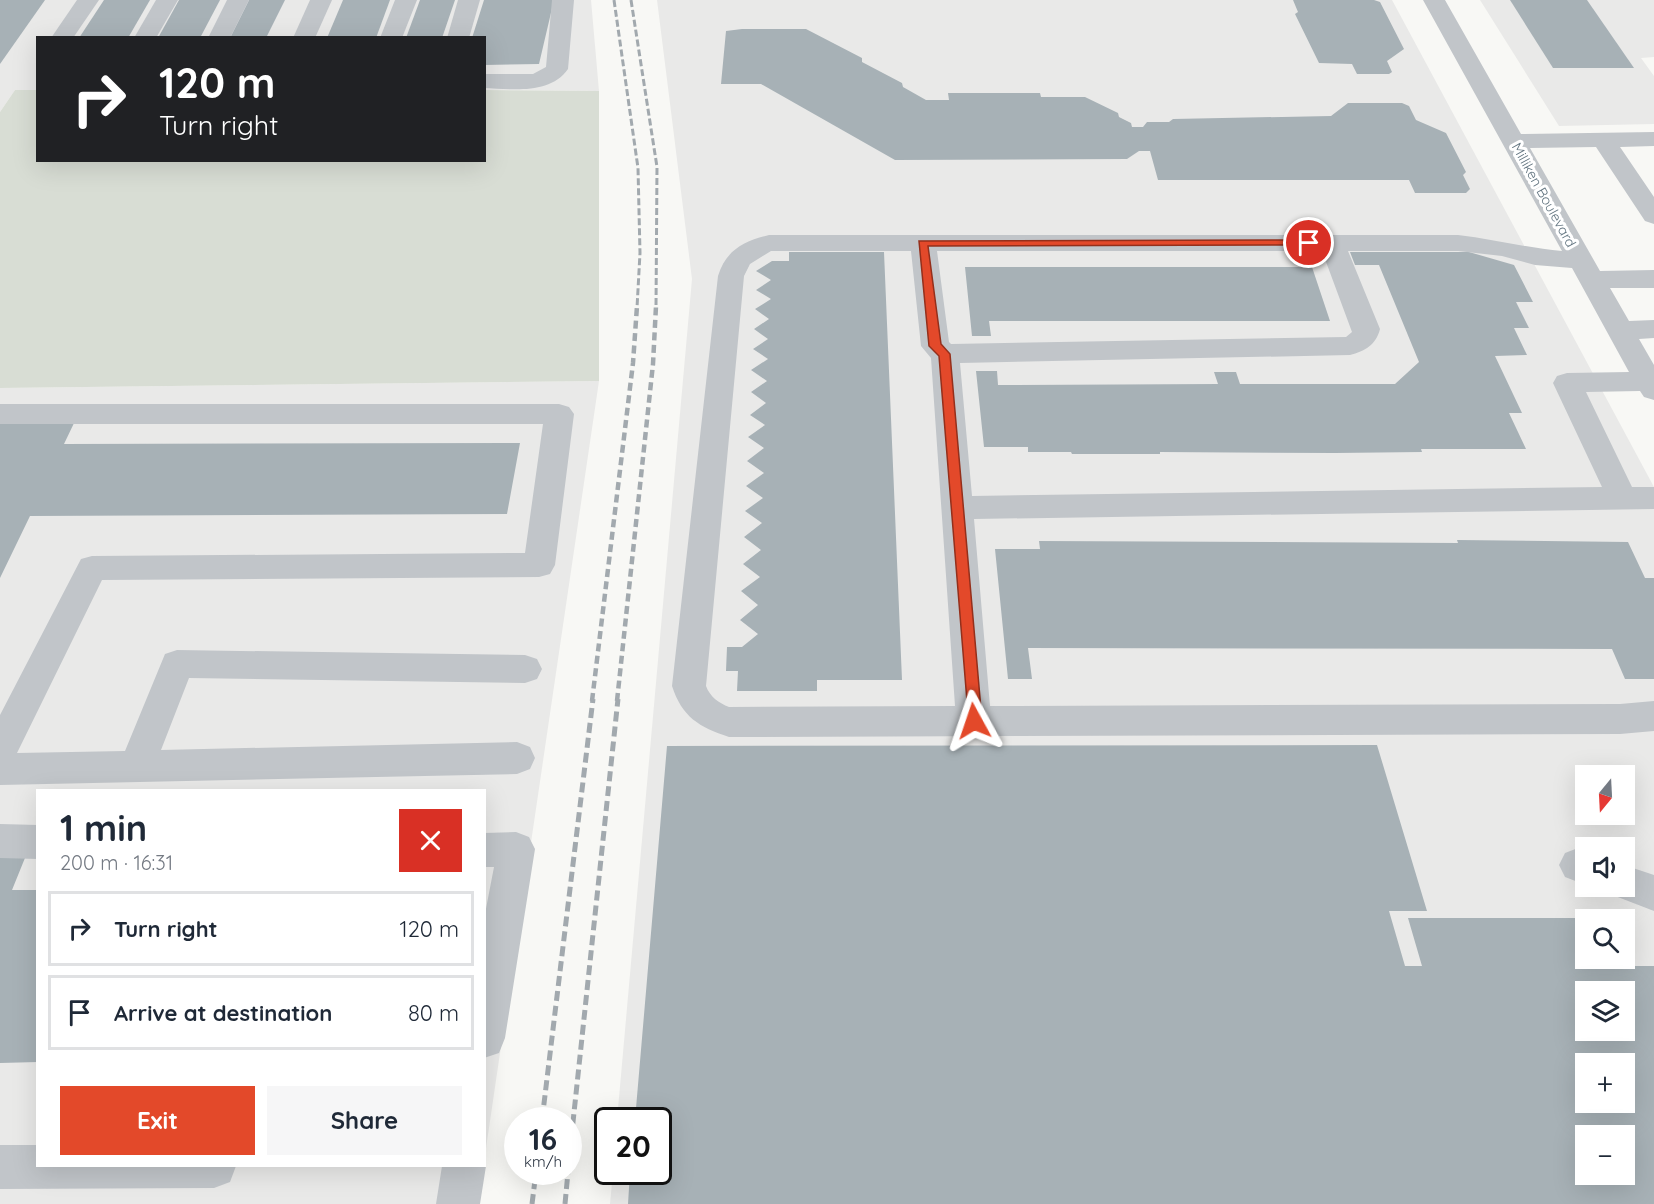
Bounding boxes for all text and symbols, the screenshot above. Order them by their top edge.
text: 120 m [159,56,276,109]
icon: right [60,60,138,138]
text: Turn right [159,108,278,142]
street label: Milliken Boulevard [1508,140,1580,250]
pin [1283,217,1334,268]
icon: arrive [1292,226,1325,259]
position arrow [942,689,1006,753]
north arrow [1575,765,1635,825]
map controls [1575,765,1635,1185]
text: 1 min [60,805,147,850]
button: close [399,809,462,872]
button: sound [1575,837,1635,897]
text: 200 m · 16:31 [60,850,173,875]
button: search [1575,909,1635,969]
icon: right [63,912,96,945]
text: Turn right [114,915,218,943]
text: 120 m [400,915,459,943]
button: layers [1575,981,1635,1041]
icon: arrive [63,996,96,1029]
text: Arrive at destination [114,999,332,1027]
text: 80 m [408,999,459,1027]
button: + [1575,1053,1635,1113]
button: Exit [60,1086,255,1155]
button: Share [267,1086,462,1155]
speed limit sign: 20 [594,1107,672,1185]
text: 16 [529,1120,557,1158]
button: − [1575,1125,1635,1185]
text: km/h [524,1152,562,1171]

